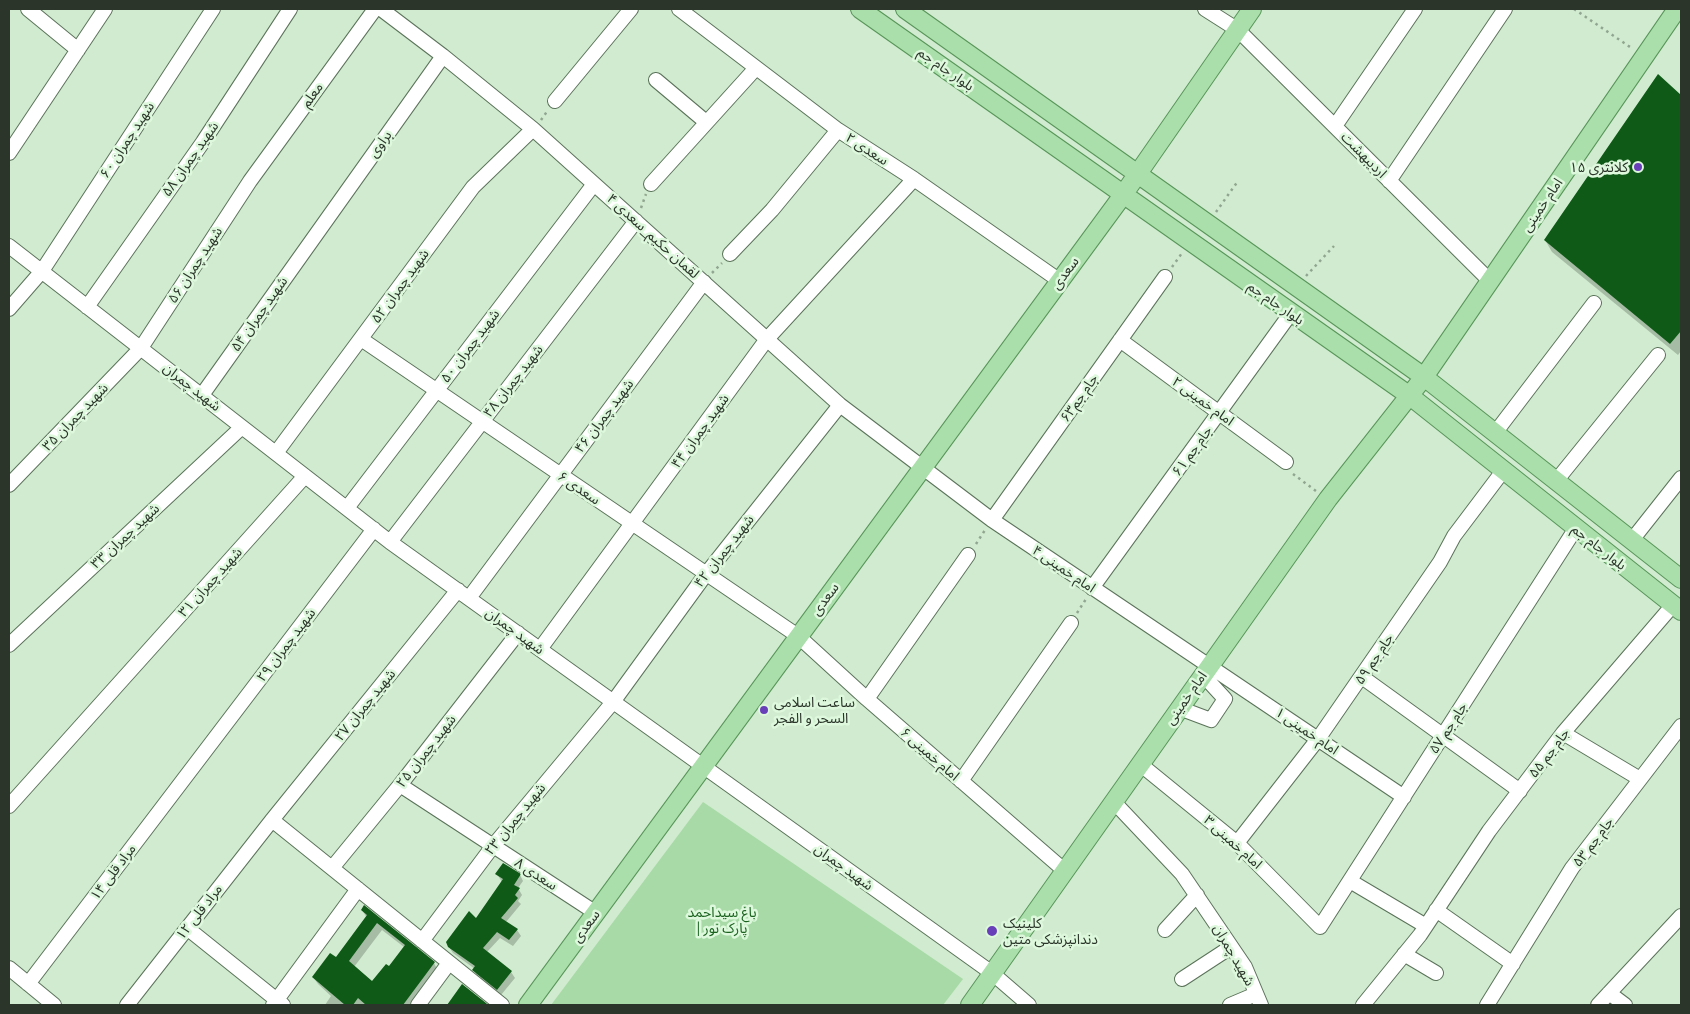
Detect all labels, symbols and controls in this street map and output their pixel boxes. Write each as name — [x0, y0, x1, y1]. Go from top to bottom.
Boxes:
street label: بلوار جام جم — [915, 44, 977, 94]
street label: معلم — [297, 79, 327, 111]
street label: شهید چمران ۶۰ — [96, 99, 158, 181]
street label: شهید چمران ۵۸ — [158, 118, 222, 200]
street label: براوی — [365, 127, 395, 161]
street label: سعدی ۲ — [842, 129, 892, 169]
street label: اردیبهشت — [1338, 129, 1390, 181]
place label: کلانتری ۱۵ — [1569, 159, 1628, 175]
marker: کلانتری ۱۵ — [1632, 161, 1644, 173]
street label: امام خمینی — [1518, 175, 1566, 235]
street label: لقمان حکیم_سعدی ۴ — [603, 190, 703, 282]
street label: شهید چمران ۵۶ — [164, 224, 226, 306]
street label: شهید چمران ۵۲ — [367, 246, 433, 326]
street label: سعدی — [1048, 253, 1082, 293]
street label: شهید چمران ۵۴ — [227, 273, 291, 355]
street label: بلوار جام جم — [1245, 278, 1307, 328]
street label: شهید چمران ۵۰ — [437, 306, 503, 386]
street label: شهید چمران ۴۸ — [479, 341, 547, 421]
street label: شهید چمران — [160, 359, 224, 415]
street label: جام جم۶۳ — [1057, 371, 1101, 425]
street label: امام خمینی ۲ — [1169, 373, 1237, 429]
street label: شهید چمران ۴۶ — [571, 376, 637, 456]
street label: شهید چمران ۳۵ — [39, 380, 111, 454]
street label: شهید چمران ۴۴ — [667, 391, 733, 471]
street label: جام جم ۶۱ — [1168, 423, 1216, 479]
street label: سعدی ۶ — [555, 468, 603, 508]
street label: شهید چمران ۳۳ — [87, 500, 163, 572]
street label: شهید چمران ۴۲ — [690, 511, 758, 591]
street label: بلوار جام جم — [1568, 520, 1630, 574]
street label: امام خمینی ۴ — [1029, 542, 1099, 596]
street label: شهید چمران ۳۱ — [174, 544, 246, 620]
street label: سعدی — [808, 579, 842, 619]
street label: شهید چمران — [482, 604, 548, 658]
street label: شهید چمران ۲۹ — [253, 605, 319, 685]
street label: جام جم ۵۹ — [1351, 630, 1397, 688]
street label: شهید چمران ۲۷ — [331, 666, 399, 744]
street label: امام خمینی — [1162, 668, 1210, 728]
place label: ساعت اسلامی السحر و الفجر — [774, 694, 855, 726]
street label: جام جم ۵۷ — [1425, 699, 1471, 757]
marker: ساعت اسلامی السحر و الفجر — [758, 704, 770, 716]
street label: امام خمینی ۱ — [1272, 704, 1342, 758]
street label: شهید چمران ۲۵ — [392, 711, 460, 791]
street label: امام خمینی ۶ — [897, 724, 963, 784]
street label: جام جم ۵۵ — [1525, 725, 1573, 781]
street label: شهید چمران ۲۳ — [481, 780, 549, 858]
street label: امام خمینی ۳ — [1200, 811, 1266, 873]
street label: جام جم ۵۳ — [1569, 814, 1617, 870]
street label: شهید چمران — [811, 840, 877, 894]
street label: مراد قلی ۱۴ — [87, 841, 139, 903]
street label: سعدی ۸ — [511, 854, 561, 894]
street label: مراد قلی ۱۲ — [172, 881, 226, 943]
park label: باغ سیداحمد | پارک نور — [688, 904, 756, 936]
street label: سعدی — [569, 906, 603, 946]
place label: کلینیک دندانپزشکی متین — [1003, 915, 1098, 948]
street label: شهید چمران — [1210, 921, 1258, 989]
marker: کلینیک دندانپزشکی متین — [985, 924, 999, 938]

